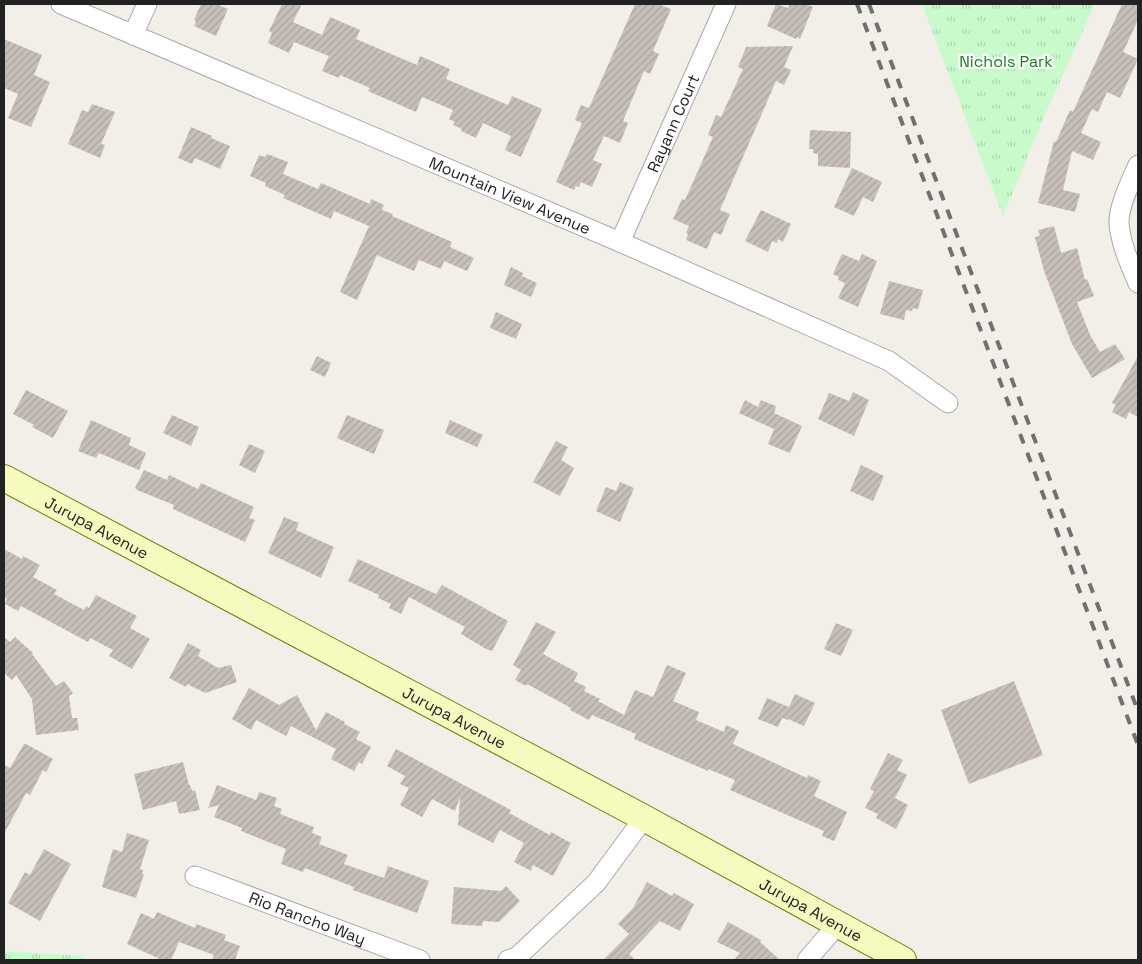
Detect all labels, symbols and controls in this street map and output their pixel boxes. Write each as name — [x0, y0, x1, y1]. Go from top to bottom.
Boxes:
park label: Nichols Park — [959, 51, 1053, 72]
street label: Rayann Court — [642, 71, 704, 176]
street label: Mountain View Avenue — [426, 151, 594, 239]
street label: Jurupa Avenue — [41, 491, 152, 563]
street label: Jurupa Avenue — [399, 681, 510, 753]
street label: Jurupa Avenue — [756, 873, 866, 946]
street label: Rio Rancho Way — [246, 887, 369, 949]

